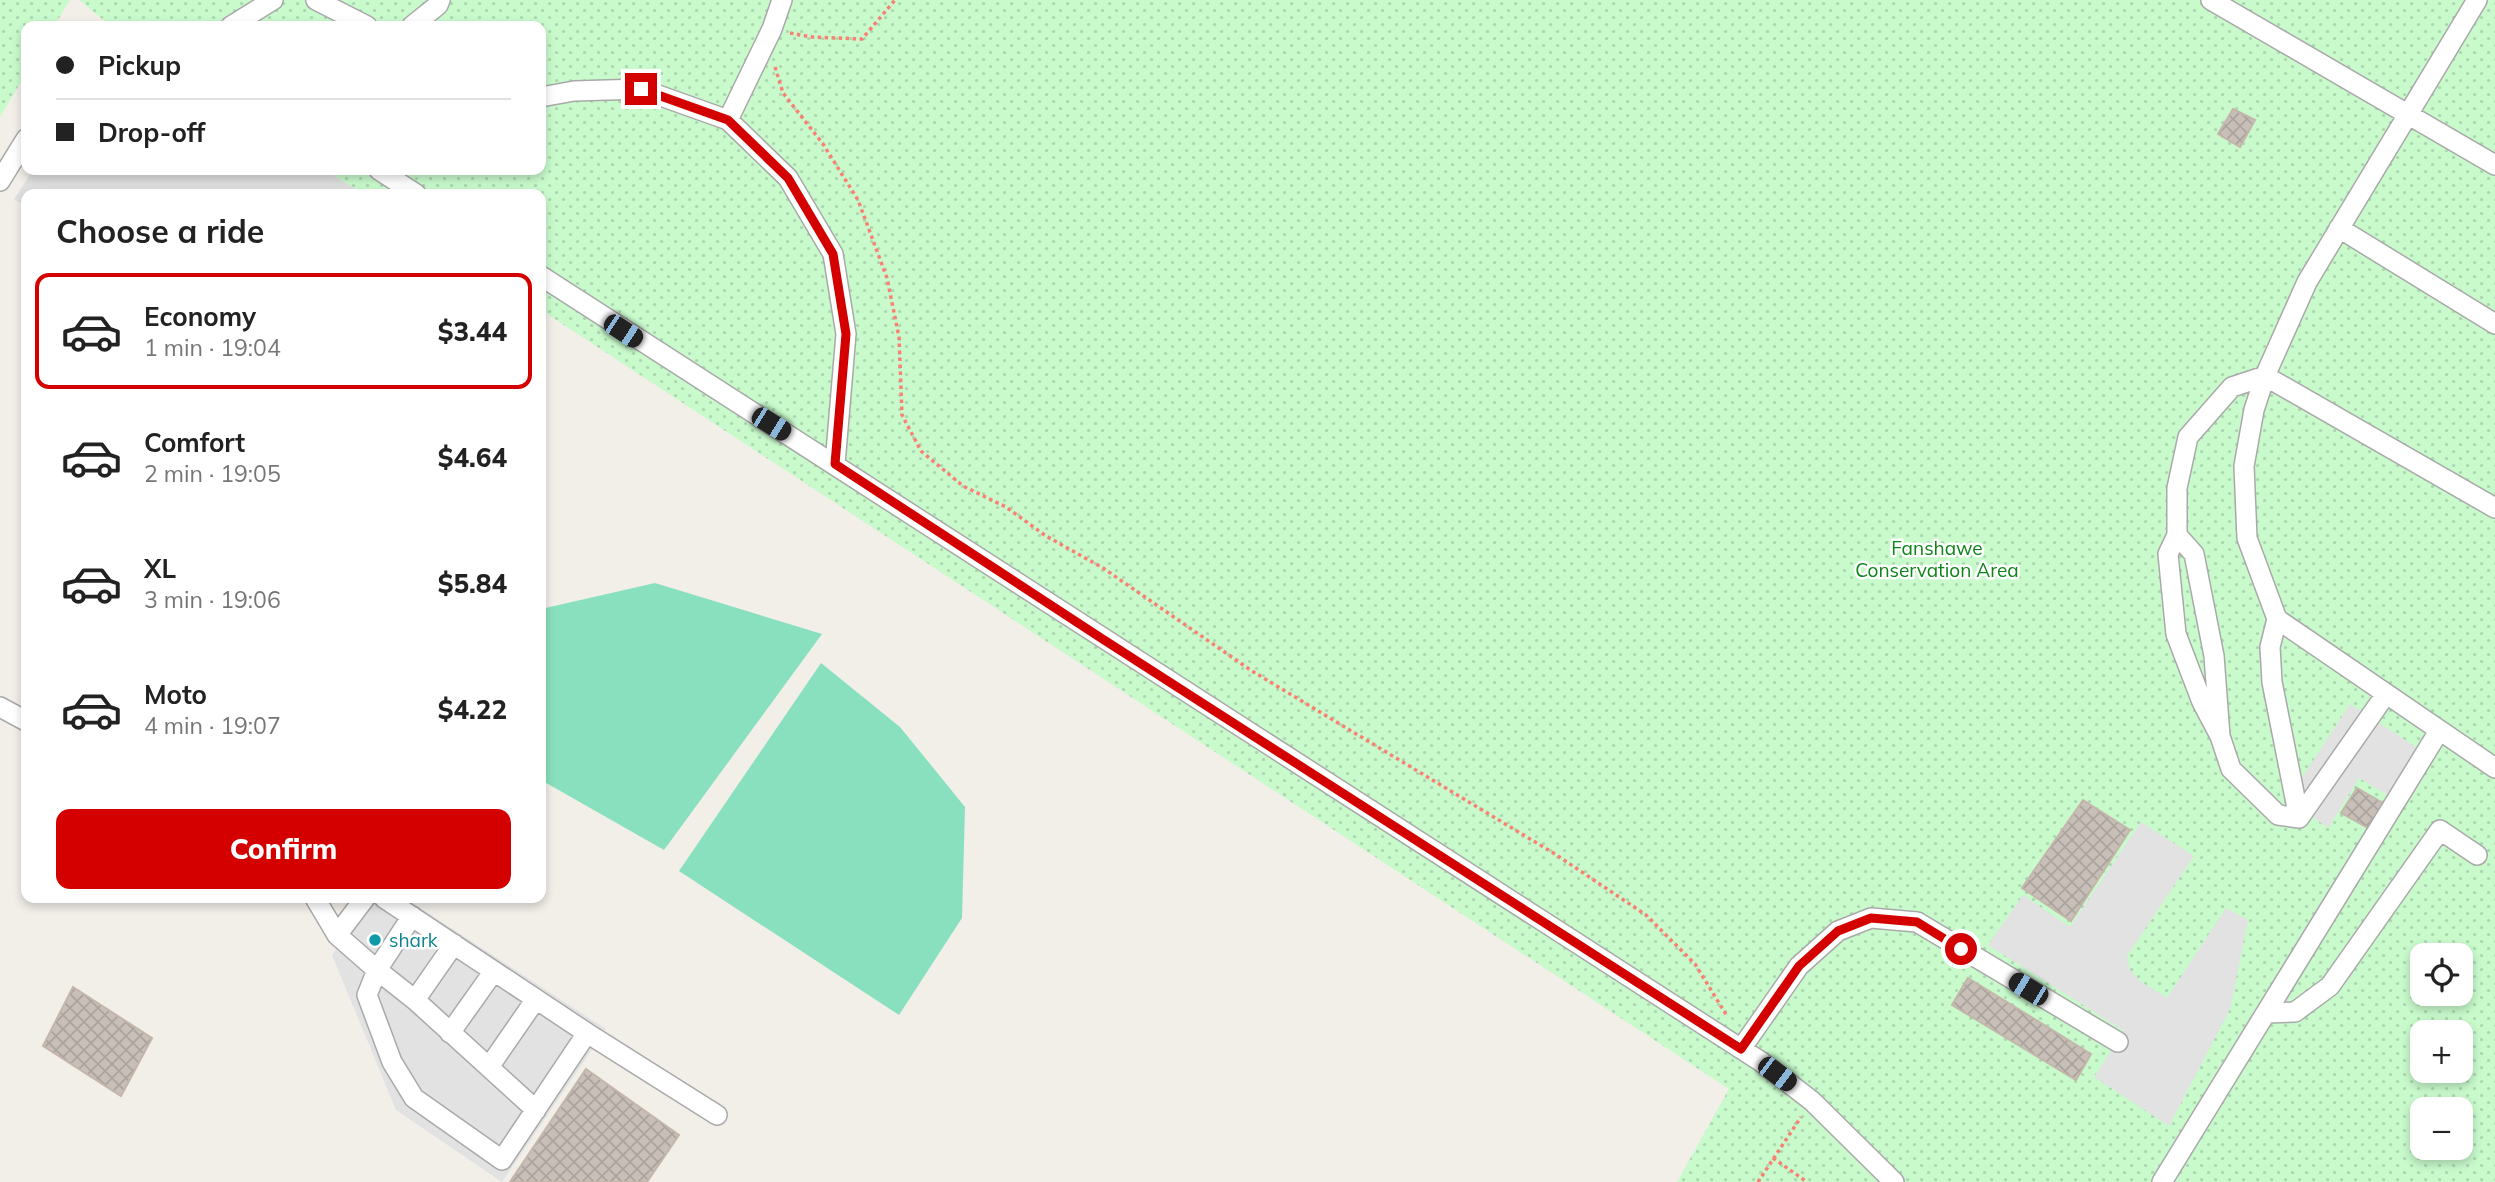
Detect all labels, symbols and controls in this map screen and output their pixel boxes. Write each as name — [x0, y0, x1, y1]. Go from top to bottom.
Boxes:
text: Pickup — [98, 49, 181, 82]
route end — [625, 73, 657, 105]
text: Drop-off — [98, 116, 205, 149]
text: Choose a ride — [56, 211, 264, 251]
icon: car — [60, 300, 123, 363]
text: Economy — [144, 300, 256, 333]
car — [600, 311, 647, 351]
text: $3.44 — [438, 315, 507, 348]
text: 1 min · 19:04 — [144, 333, 281, 362]
car — [748, 404, 795, 444]
icon: car — [60, 426, 123, 489]
text: Comfort — [144, 426, 245, 459]
text: $4.64 — [438, 441, 507, 474]
text: 2 min · 19:05 — [144, 459, 281, 488]
park label: Fanshawe Conservation Area — [1855, 536, 2019, 582]
icon: car — [60, 552, 123, 615]
text: XL — [144, 552, 176, 585]
text: $5.84 — [438, 567, 507, 600]
text: 3 min · 19:06 — [144, 585, 281, 614]
icon: car — [60, 678, 123, 741]
text: Moto — [144, 678, 207, 711]
text: $4.22 — [438, 693, 507, 726]
text: 4 min · 19:07 — [144, 711, 281, 740]
button: Confirm — [56, 809, 511, 889]
place label: shark — [389, 928, 438, 952]
marker: shark — [367, 932, 383, 948]
route start — [1945, 933, 1977, 965]
map controls — [2410, 943, 2473, 1160]
button: locate — [2410, 943, 2473, 1006]
car — [2005, 969, 2052, 1009]
button: + — [2410, 1020, 2473, 1083]
car — [1754, 1053, 1801, 1095]
button: − — [2410, 1097, 2473, 1160]

